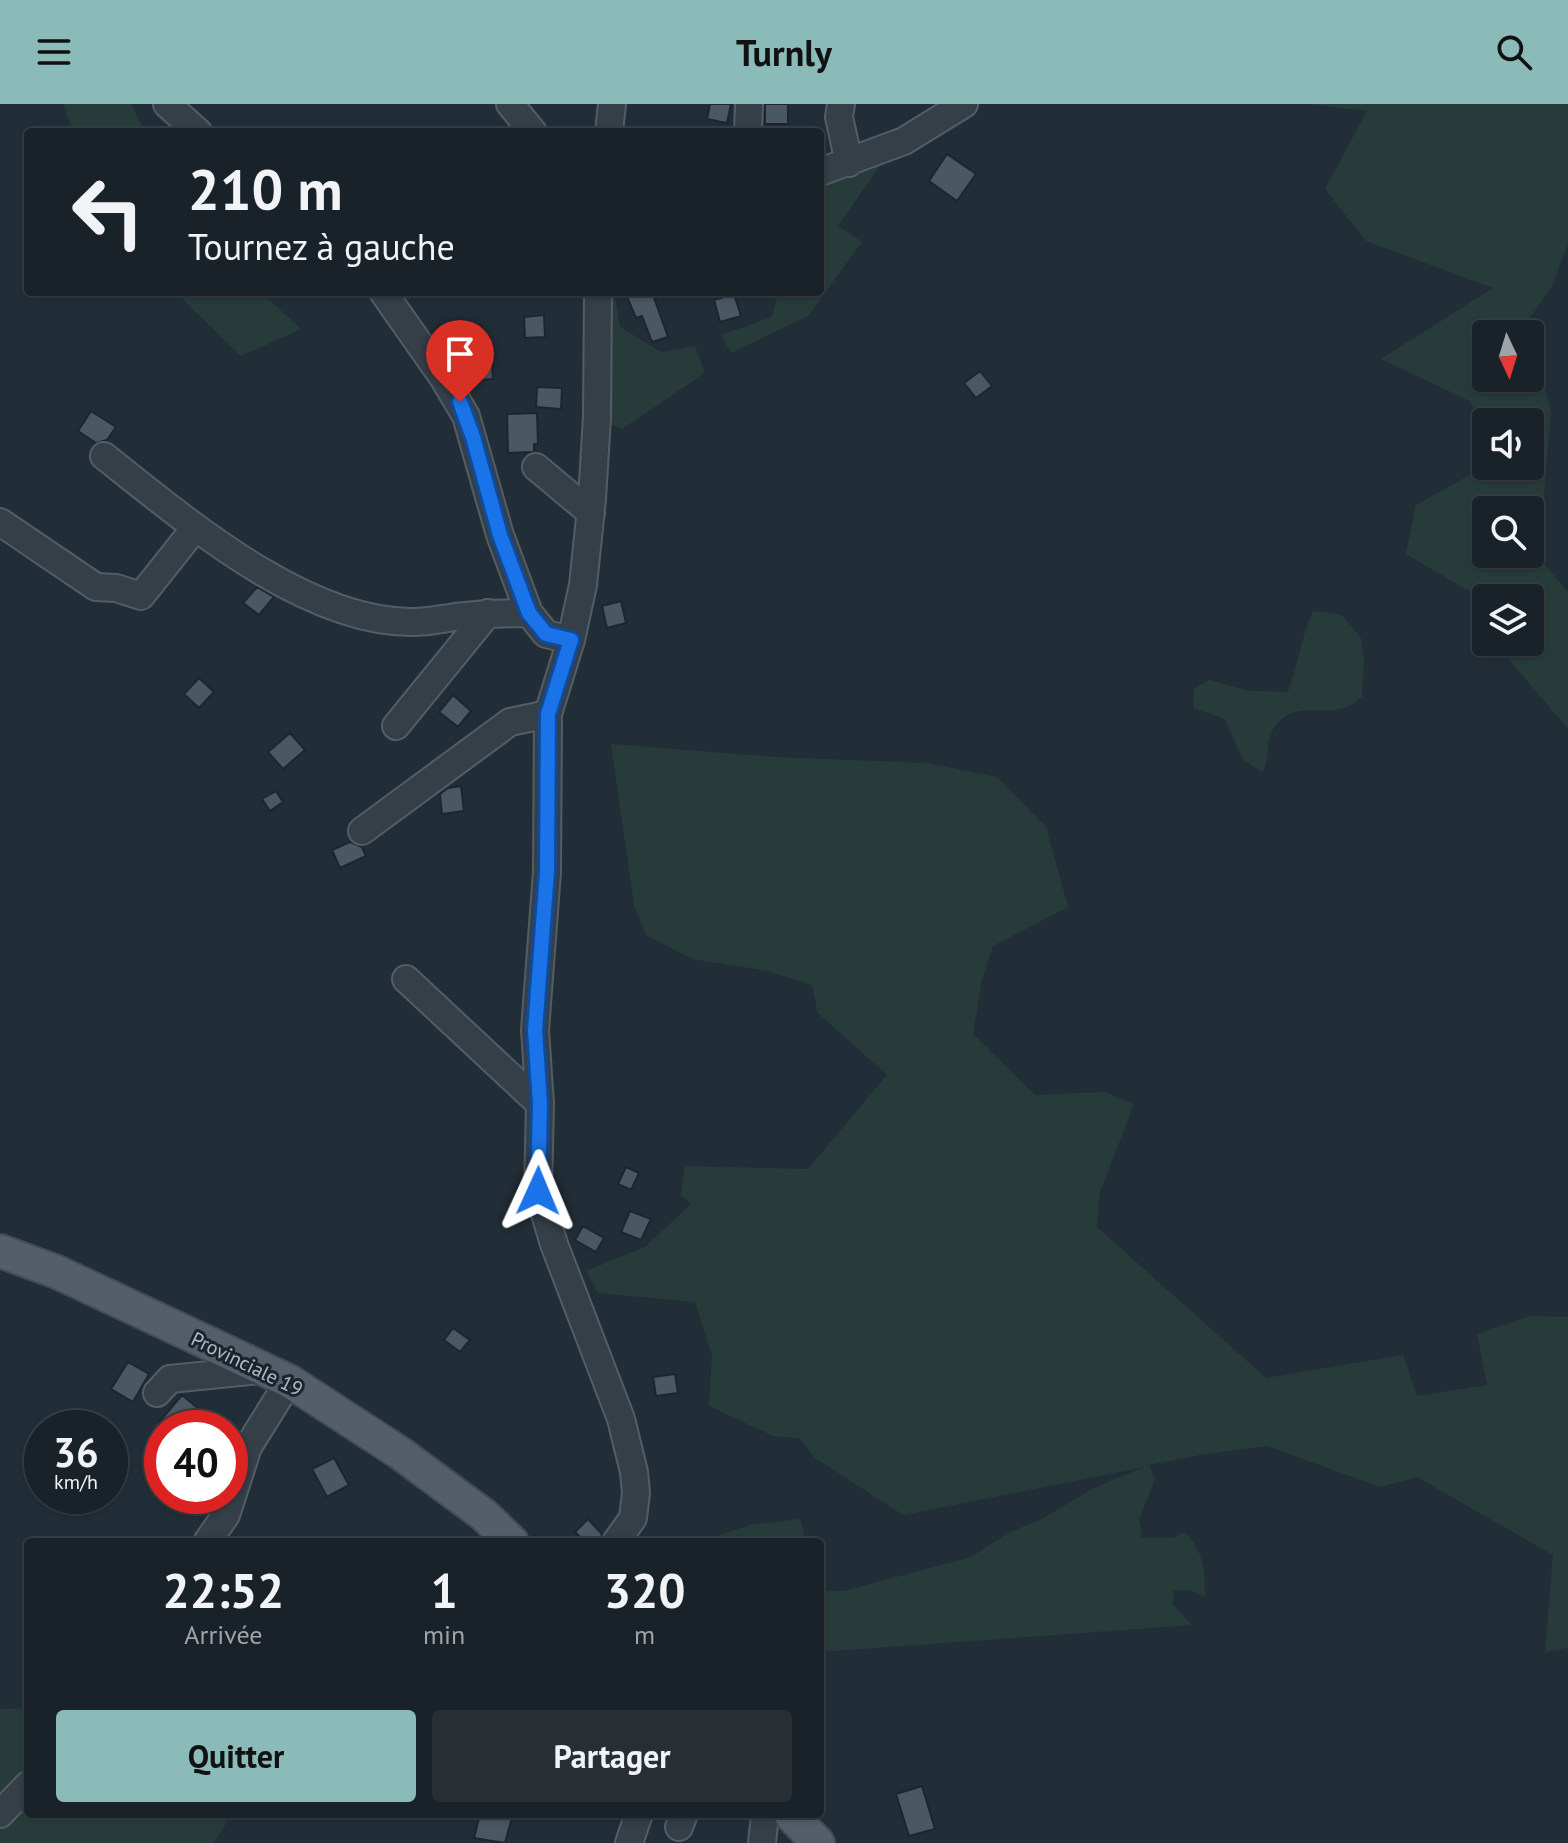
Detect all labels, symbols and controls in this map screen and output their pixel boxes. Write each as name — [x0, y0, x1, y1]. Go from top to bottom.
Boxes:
text: Turnly — [736, 29, 832, 76]
icon: menu — [32, 30, 76, 74]
icon: search — [1492, 30, 1536, 74]
text: 210 m — [188, 153, 343, 225]
icon: left — [56, 160, 160, 264]
text: Tournez à gauche — [188, 223, 455, 270]
pin — [426, 320, 494, 402]
north arrow — [1472, 320, 1544, 392]
map controls — [1472, 320, 1544, 656]
icon: arrive — [438, 332, 482, 376]
button: sound — [1472, 408, 1544, 480]
button: search — [1472, 496, 1544, 568]
button: layers — [1472, 584, 1544, 656]
position arrow — [496, 1149, 580, 1233]
street label: Provinciale 19 — [187, 1326, 307, 1402]
speed limit sign: 40 — [144, 1410, 248, 1514]
text: 36 — [53, 1426, 99, 1478]
text: km/h — [54, 1469, 98, 1495]
text: 22:52 — [163, 1559, 284, 1621]
text: 1 — [430, 1559, 458, 1621]
text: 320 — [604, 1559, 685, 1621]
text: Arrivée — [184, 1618, 263, 1651]
text: min — [423, 1618, 465, 1651]
text: m — [634, 1618, 655, 1651]
button: Quitter — [56, 1710, 416, 1802]
button: Partager — [432, 1710, 792, 1802]

